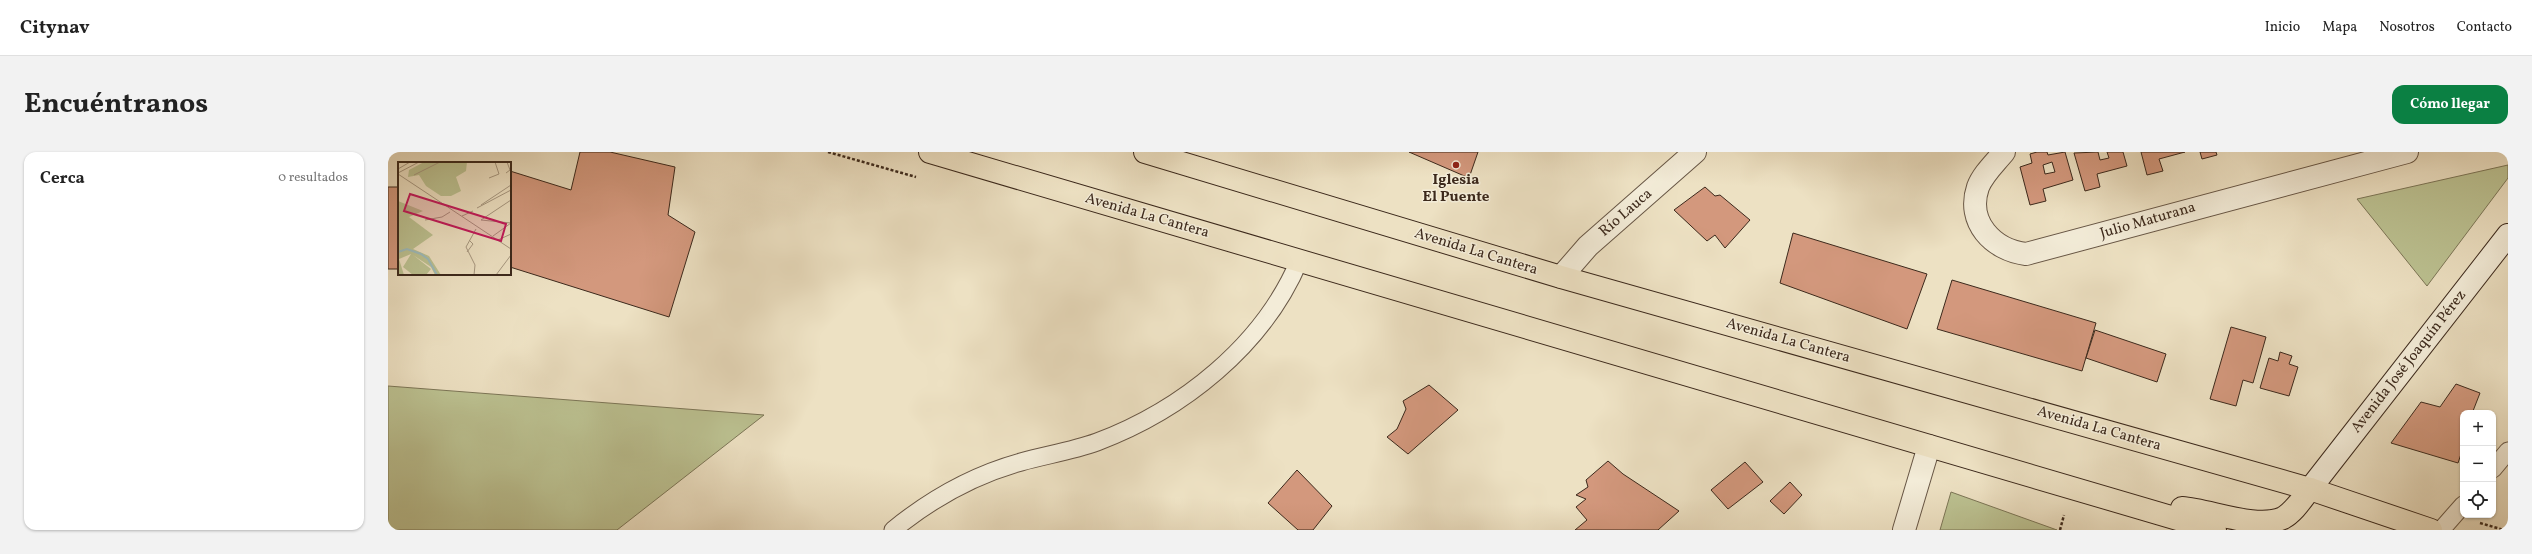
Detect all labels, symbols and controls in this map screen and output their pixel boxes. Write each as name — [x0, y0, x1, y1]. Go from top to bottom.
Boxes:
text: Citynav — [20, 15, 90, 41]
text: Inicio — [2265, 18, 2300, 37]
text: Mapa — [2322, 18, 2357, 37]
text: Nosotros — [2379, 18, 2435, 37]
text: Contacto — [2457, 18, 2512, 37]
text: Encuéntranos — [24, 85, 208, 124]
button: Cómo llegar — [2392, 85, 2508, 124]
marker: Iglesia El Puente — [1451, 160, 1461, 170]
inset map — [398, 162, 511, 275]
text: Cerca — [40, 167, 85, 190]
text: 0 resultados — [278, 169, 348, 187]
place label: Iglesia El Puente — [1423, 170, 1490, 208]
street label: Río Lauca — [1595, 184, 1657, 242]
street label: Avenida La Cantera — [1083, 188, 1211, 244]
street label: Julio Maturana — [2098, 197, 2198, 245]
street label: Avenida La Cantera — [1412, 223, 1540, 281]
street label: Avenida José Joaquín Pérez — [2346, 286, 2472, 438]
street label: Avenida La Cantera — [1724, 313, 1852, 369]
street label: Avenida La Cantera — [2035, 401, 2163, 457]
map controls — [2460, 410, 2496, 518]
button: + — [2460, 410, 2496, 446]
button: − — [2460, 446, 2496, 482]
button: locate — [2460, 482, 2496, 518]

